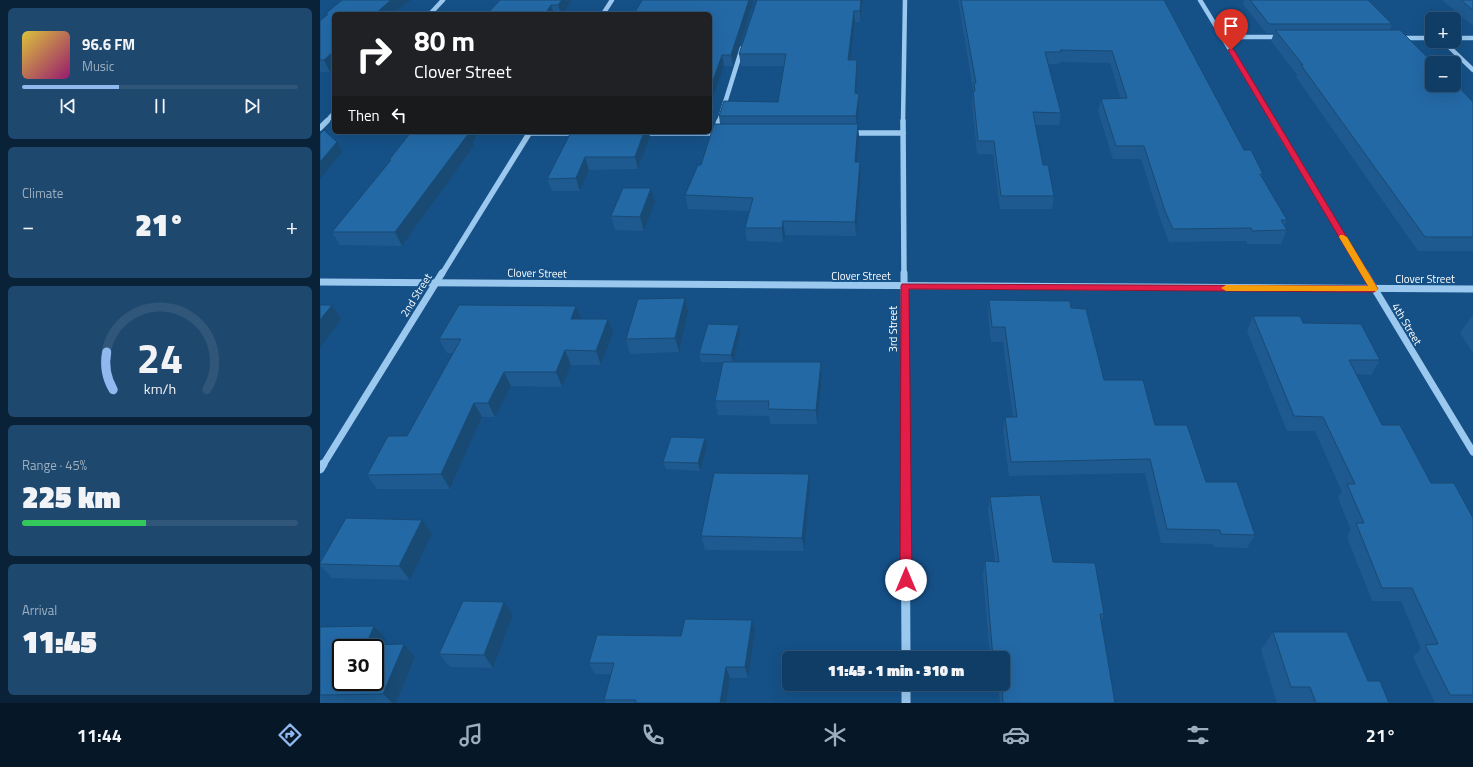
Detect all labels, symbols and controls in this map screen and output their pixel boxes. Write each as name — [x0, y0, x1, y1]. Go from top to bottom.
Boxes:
pin — [1214, 9, 1248, 50]
map controls — [1425, 12, 1461, 92]
button: + — [1425, 12, 1461, 48]
icon: arrive — [1220, 15, 1242, 37]
text: 80 m — [414, 19, 475, 62]
icon: right — [348, 28, 400, 80]
text: 96.6 FM — [82, 33, 135, 56]
text: Music — [82, 56, 114, 76]
button: − — [1425, 56, 1461, 92]
text: Clover Street — [414, 58, 511, 85]
icon: previous — [57, 95, 79, 117]
icon: pause — [149, 95, 171, 117]
icon: next — [241, 95, 263, 117]
text: Then — [348, 104, 380, 127]
icon: left — [388, 104, 410, 126]
text: Climate — [22, 183, 63, 203]
text: 21° — [135, 202, 185, 248]
text: − — [22, 209, 34, 243]
text: + — [286, 209, 298, 243]
street label: Clover Street — [507, 264, 567, 282]
street label: Clover Street — [831, 268, 891, 284]
street label: 2nd Street — [396, 270, 436, 320]
street label: Clover Street — [1395, 271, 1455, 287]
street label: 4th Street — [1388, 300, 1426, 348]
street label: 3rd Street — [885, 306, 901, 352]
text: 24 — [137, 325, 183, 388]
text: km/h — [144, 377, 176, 399]
text: Range · 45% — [22, 455, 87, 475]
text: 225 km — [22, 474, 120, 520]
position arrow — [885, 559, 927, 601]
text: Arrival — [22, 600, 57, 620]
text: 11:45 — [22, 619, 97, 665]
speed limit sign: 30 — [332, 639, 384, 691]
text: 11:45 · 1 min · 310 m — [828, 659, 964, 682]
icon: directions — [276, 721, 304, 749]
icon: music — [457, 721, 485, 749]
icon: phone — [639, 721, 667, 749]
icon: climate — [821, 721, 849, 749]
icon: car — [1002, 721, 1030, 749]
icon: filters — [1184, 721, 1212, 749]
text: 11:44 — [77, 722, 122, 749]
text: 21° — [1366, 722, 1396, 749]

